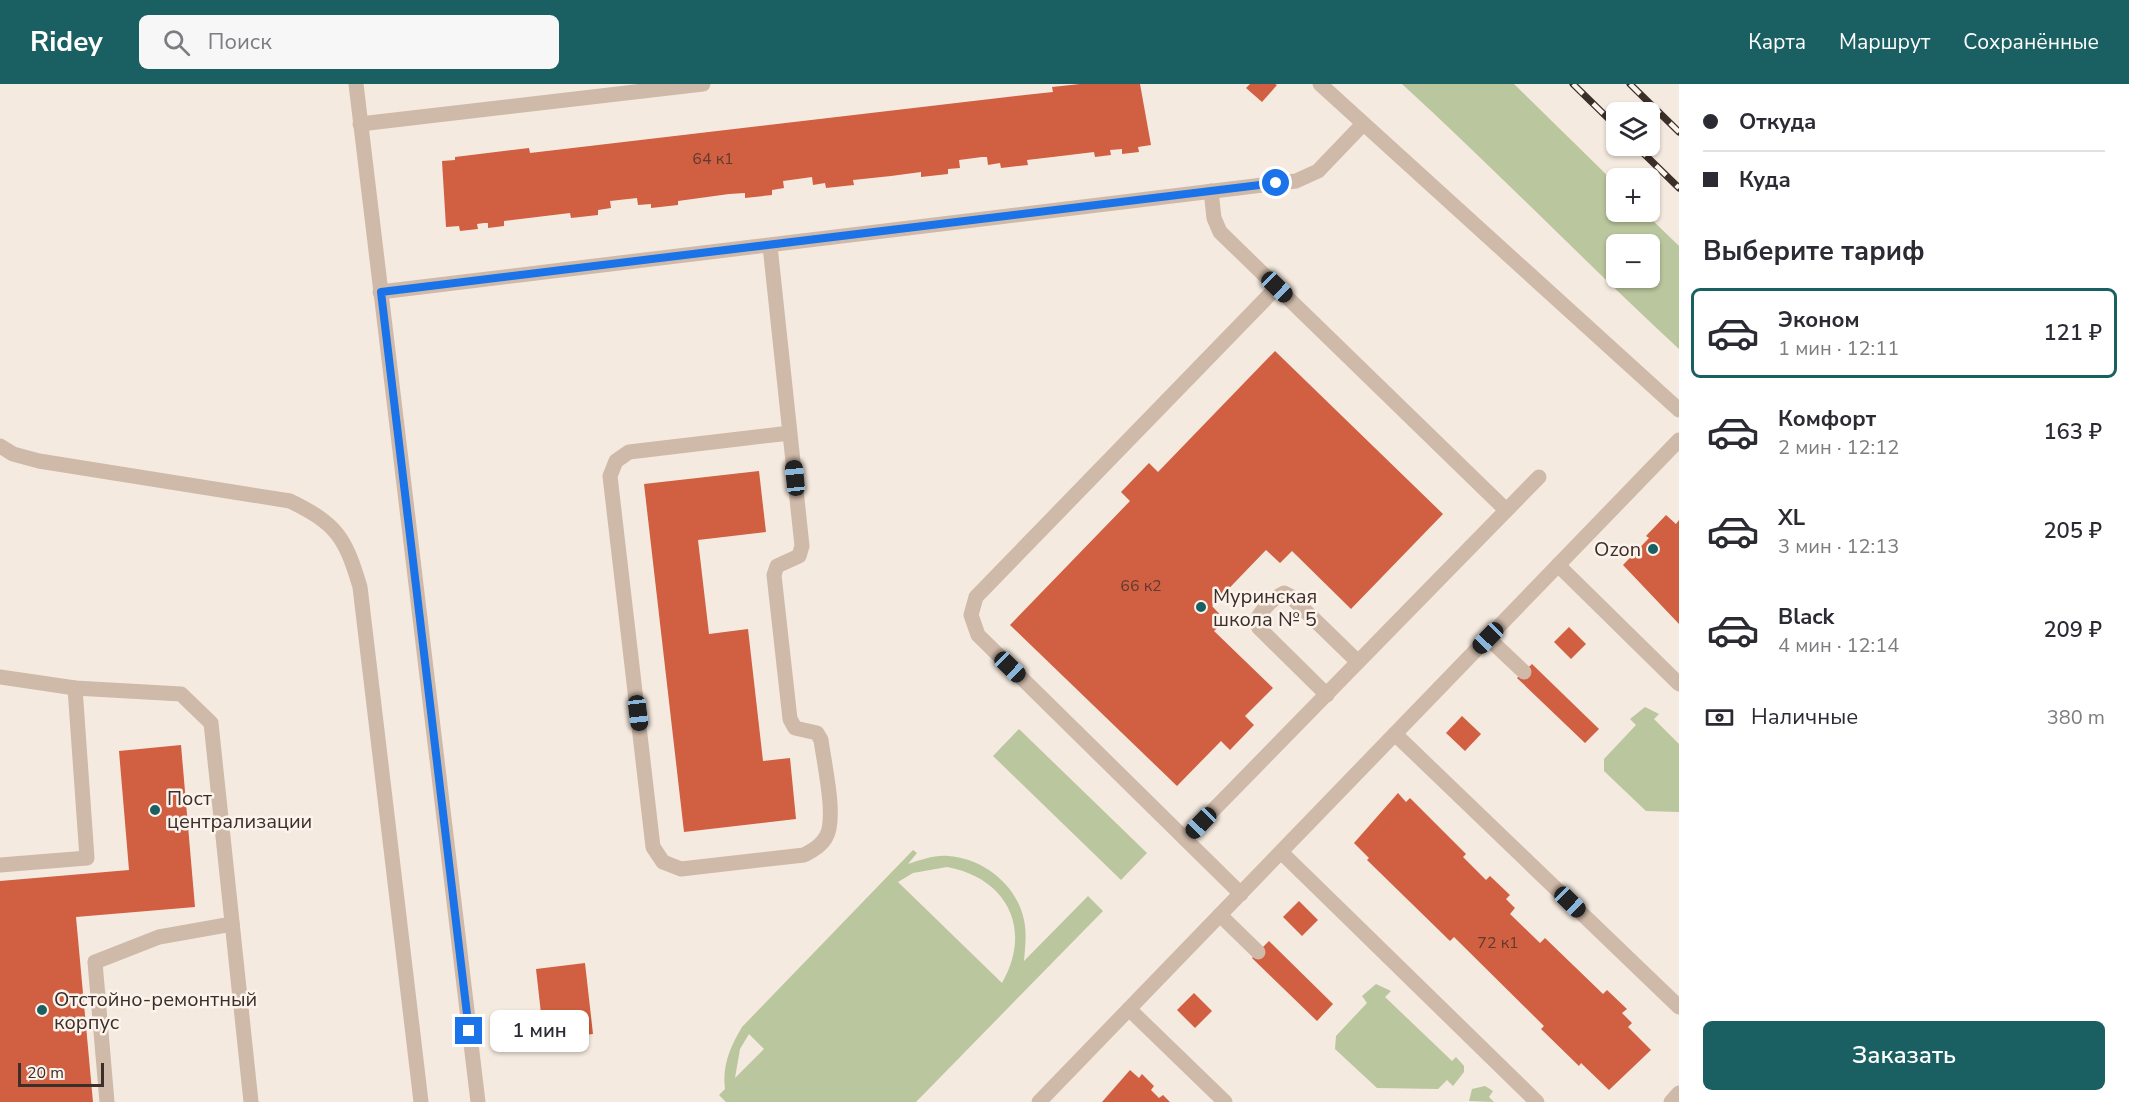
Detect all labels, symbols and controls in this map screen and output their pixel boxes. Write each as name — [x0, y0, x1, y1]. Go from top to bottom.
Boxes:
search box — [139, 15, 559, 69]
text: Ridey — [30, 23, 103, 61]
icon: search — [160, 26, 193, 59]
text: Поиск — [208, 27, 272, 57]
text: Карта — [1748, 28, 1806, 56]
text: Маршрут — [1839, 28, 1930, 56]
text: Сохранённые — [1963, 28, 2099, 56]
map controls — [1606, 102, 1660, 288]
button: layers — [1606, 102, 1660, 156]
text: Откуда — [1739, 107, 1816, 137]
house number: 64 к1 — [692, 148, 734, 170]
text: Куда — [1739, 165, 1791, 195]
button: + — [1606, 168, 1660, 222]
route start — [1262, 169, 1289, 196]
text: Выберите тариф — [1703, 233, 1925, 270]
button: − — [1606, 234, 1660, 288]
car — [1258, 268, 1296, 306]
text: Эконом — [1778, 305, 1860, 335]
icon: car — [1706, 306, 1760, 360]
text: 121 ₽ — [2043, 318, 2102, 348]
text: 1 мин · 12:11 — [1778, 335, 1899, 362]
text: Комфорт — [1778, 404, 1876, 434]
icon: car — [1706, 405, 1760, 459]
text: 163 ₽ — [2043, 417, 2102, 447]
text: 2 мин · 12:12 — [1778, 434, 1899, 461]
car — [784, 459, 806, 497]
text: XL — [1778, 503, 1805, 533]
icon: car — [1706, 504, 1760, 558]
text: 205 ₽ — [2043, 516, 2102, 546]
text: 3 мин · 12:13 — [1778, 533, 1899, 560]
place label: Ozon — [1594, 536, 1641, 563]
marker: Ozon — [1646, 542, 1660, 556]
house number: 66 к2 — [1120, 575, 1162, 597]
place label: Муринская школа № 5 — [1213, 583, 1317, 633]
marker: Муринская школа № 5 — [1194, 600, 1208, 614]
text: Black — [1778, 602, 1834, 632]
icon: car — [1706, 603, 1760, 657]
text: 209 ₽ — [2043, 615, 2102, 645]
car — [1469, 619, 1507, 657]
text: 4 мин · 12:14 — [1778, 632, 1899, 659]
car — [991, 648, 1029, 686]
car — [627, 694, 649, 732]
icon: cash — [1703, 701, 1736, 734]
text: Наличные — [1751, 702, 1858, 732]
text: 380 m — [2047, 704, 2105, 731]
place label: Пост централизации — [167, 785, 312, 835]
marker: Пост централизации — [148, 803, 162, 817]
car — [1182, 804, 1220, 842]
car — [1551, 883, 1589, 921]
house number: 72 к1 — [1477, 932, 1519, 954]
place label: Отстойно-ремонтный корпус — [54, 986, 257, 1036]
marker: Отстойно-ремонтный корпус — [35, 1003, 49, 1017]
callout: 1 мин — [490, 1010, 589, 1052]
route end — [455, 1017, 482, 1044]
text: 1 мин — [512, 1017, 567, 1044]
button: Заказать — [1703, 1021, 2105, 1090]
scale bar — [18, 1060, 104, 1088]
text: 20 m — [27, 1062, 64, 1084]

